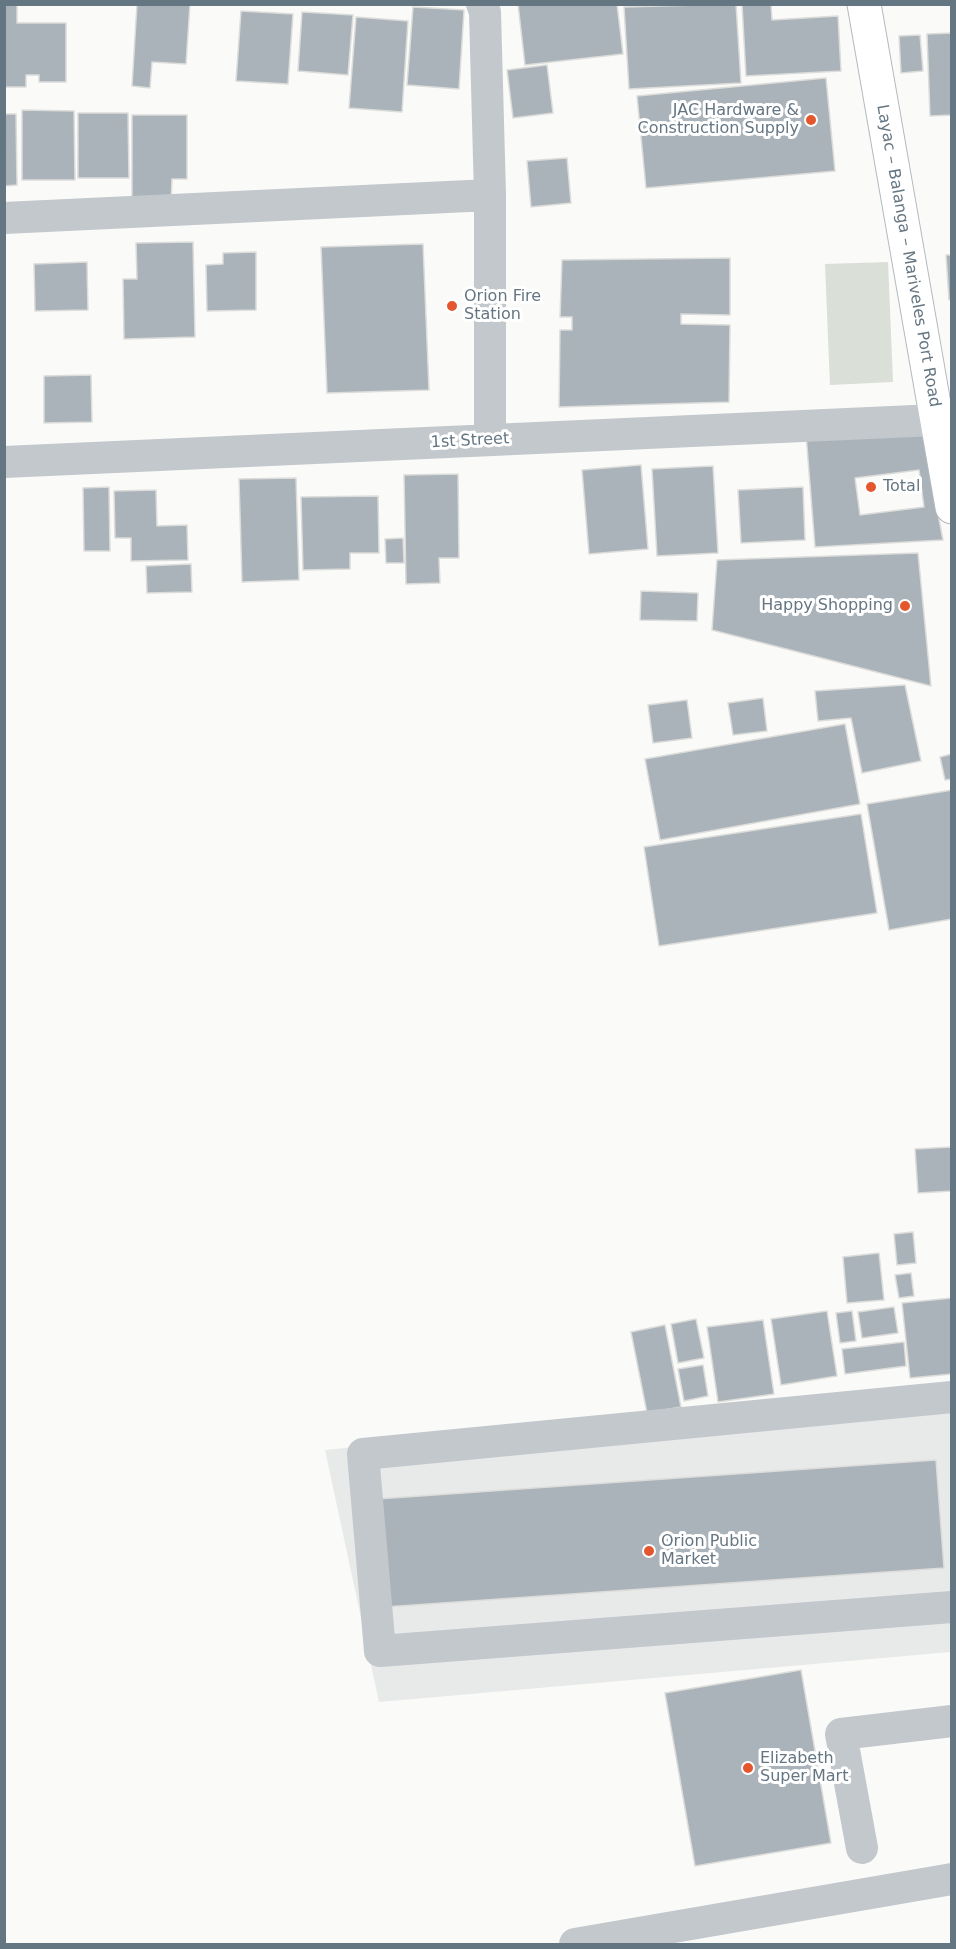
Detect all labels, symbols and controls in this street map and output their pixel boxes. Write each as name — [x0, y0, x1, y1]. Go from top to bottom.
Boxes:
place label: JAC Hardware & Construction Supply — [638, 101, 799, 139]
street label: Layac – Balanga – Mariveles Port Road — [872, 103, 944, 409]
marker: JAC Hardware & Construction Supply — [804, 113, 818, 127]
place label: Orion Fire Station — [464, 287, 541, 325]
marker: Orion Fire Station — [445, 299, 459, 313]
street label: 1st Street — [430, 429, 510, 453]
place label: Total — [883, 477, 920, 497]
marker: Total — [864, 480, 878, 494]
place label: Happy Shopping — [761, 596, 893, 616]
marker: Happy Shopping — [898, 599, 912, 613]
place label: Orion Public Market — [661, 1532, 757, 1570]
marker: Orion Public Market — [642, 1544, 656, 1558]
place label: Elizabeth Super Mart — [760, 1749, 848, 1787]
marker: Elizabeth Super Mart — [741, 1761, 755, 1775]

